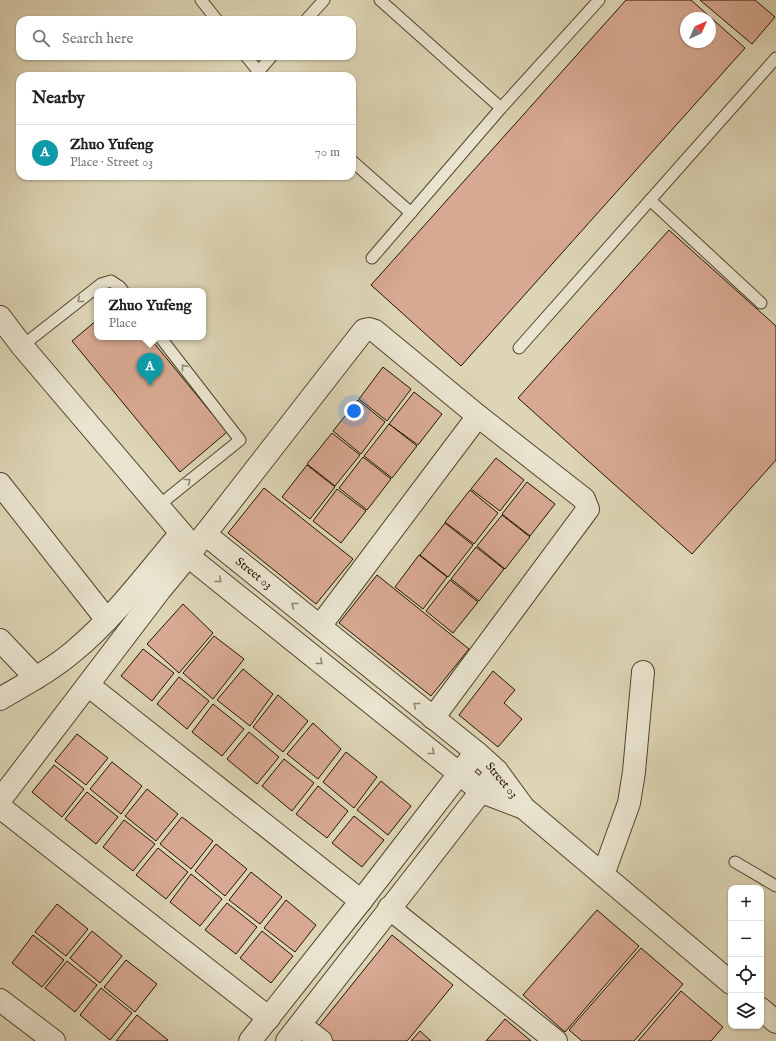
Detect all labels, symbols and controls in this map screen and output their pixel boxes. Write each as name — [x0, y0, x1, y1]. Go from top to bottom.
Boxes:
north arrow — [680, 12, 716, 48]
search box — [16, 16, 356, 60]
icon: search — [30, 27, 52, 49]
text: Search here — [62, 29, 133, 48]
text: Nearby — [32, 88, 85, 109]
text: Zhuo Yufeng — [70, 135, 153, 154]
text: A — [41, 144, 49, 161]
text: 70 m — [315, 144, 340, 161]
text: Place · Street 03 — [70, 154, 153, 171]
popup — [94, 288, 206, 340]
one-way arrow — [77, 296, 84, 303]
text: Zhuo Yufeng — [108, 296, 192, 315]
text: Place — [108, 315, 137, 332]
pin: A — [137, 353, 163, 386]
one-way arrow — [182, 365, 189, 372]
your location — [344, 401, 364, 421]
one-way arrow — [184, 479, 191, 486]
street label: Street 03 — [232, 554, 275, 593]
one-way arrow — [214, 576, 221, 583]
one-way arrow — [291, 602, 298, 609]
one-way arrow — [315, 657, 323, 664]
one-way arrow — [413, 702, 421, 709]
one-way arrow — [428, 747, 435, 754]
street label: Street 03 — [482, 759, 521, 802]
map controls — [728, 885, 764, 1029]
button: + — [728, 885, 764, 921]
button: − — [728, 921, 764, 957]
button: locate — [728, 957, 764, 993]
button: layers — [728, 993, 764, 1029]

